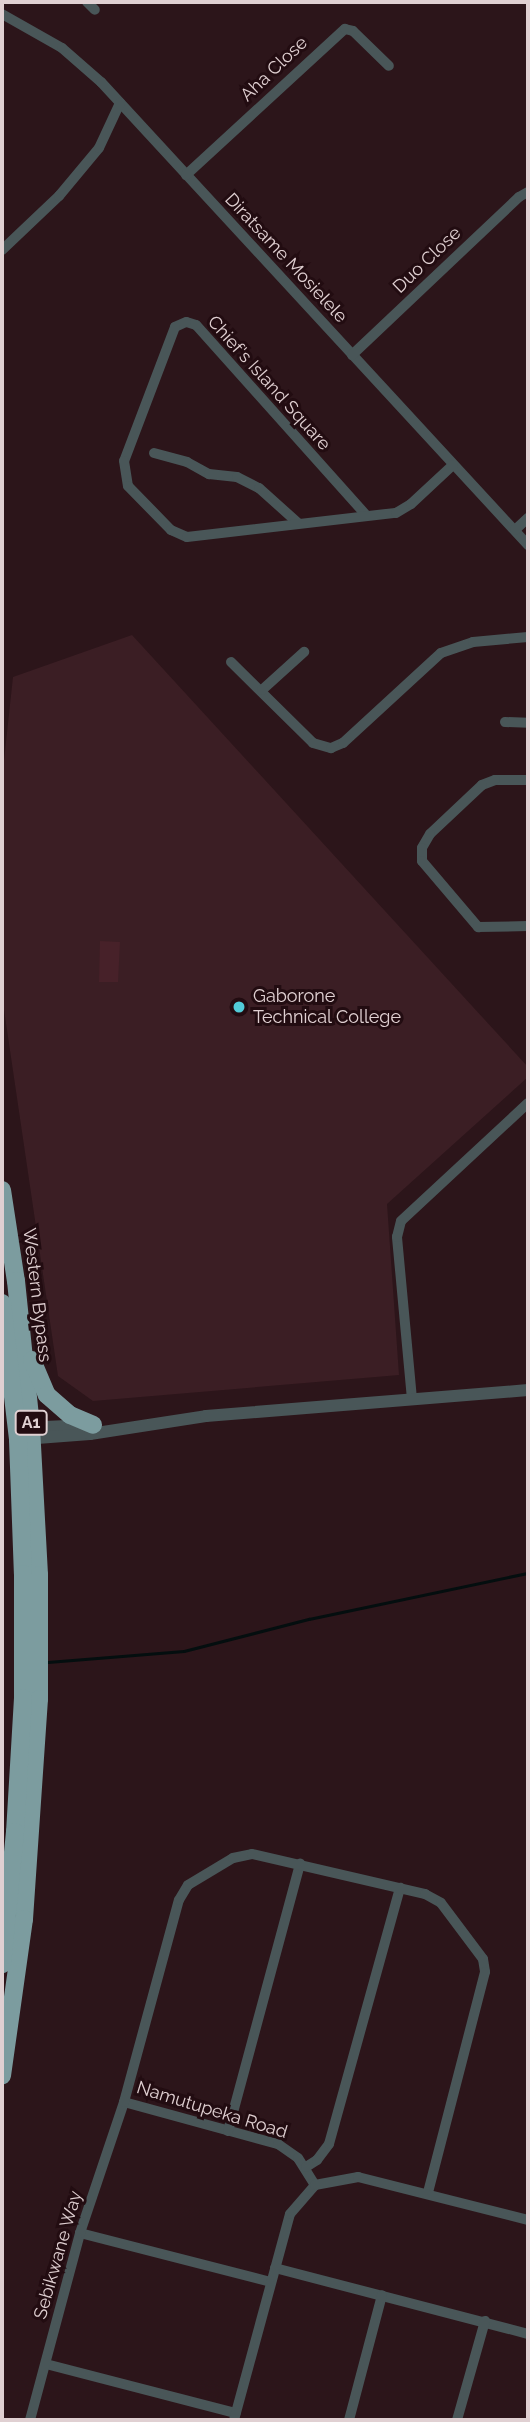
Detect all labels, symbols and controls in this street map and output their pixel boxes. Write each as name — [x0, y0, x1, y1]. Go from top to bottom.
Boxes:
street label: Aha Close — [236, 32, 312, 106]
street label: Diratsame Mosielele — [220, 189, 352, 327]
street label: Duo Close — [389, 222, 465, 298]
street label: Chief's Island Square — [203, 311, 335, 455]
place label: Gaborone Technical College — [253, 986, 402, 1028]
marker: Gaborone Technical College — [231, 999, 247, 1015]
street label: Western Bypass — [18, 1227, 56, 1363]
road number: A1 — [14, 1410, 48, 1436]
street label: Namutupeka Road — [134, 2077, 290, 2143]
street label: Sebikwane Way — [29, 2188, 87, 2322]

